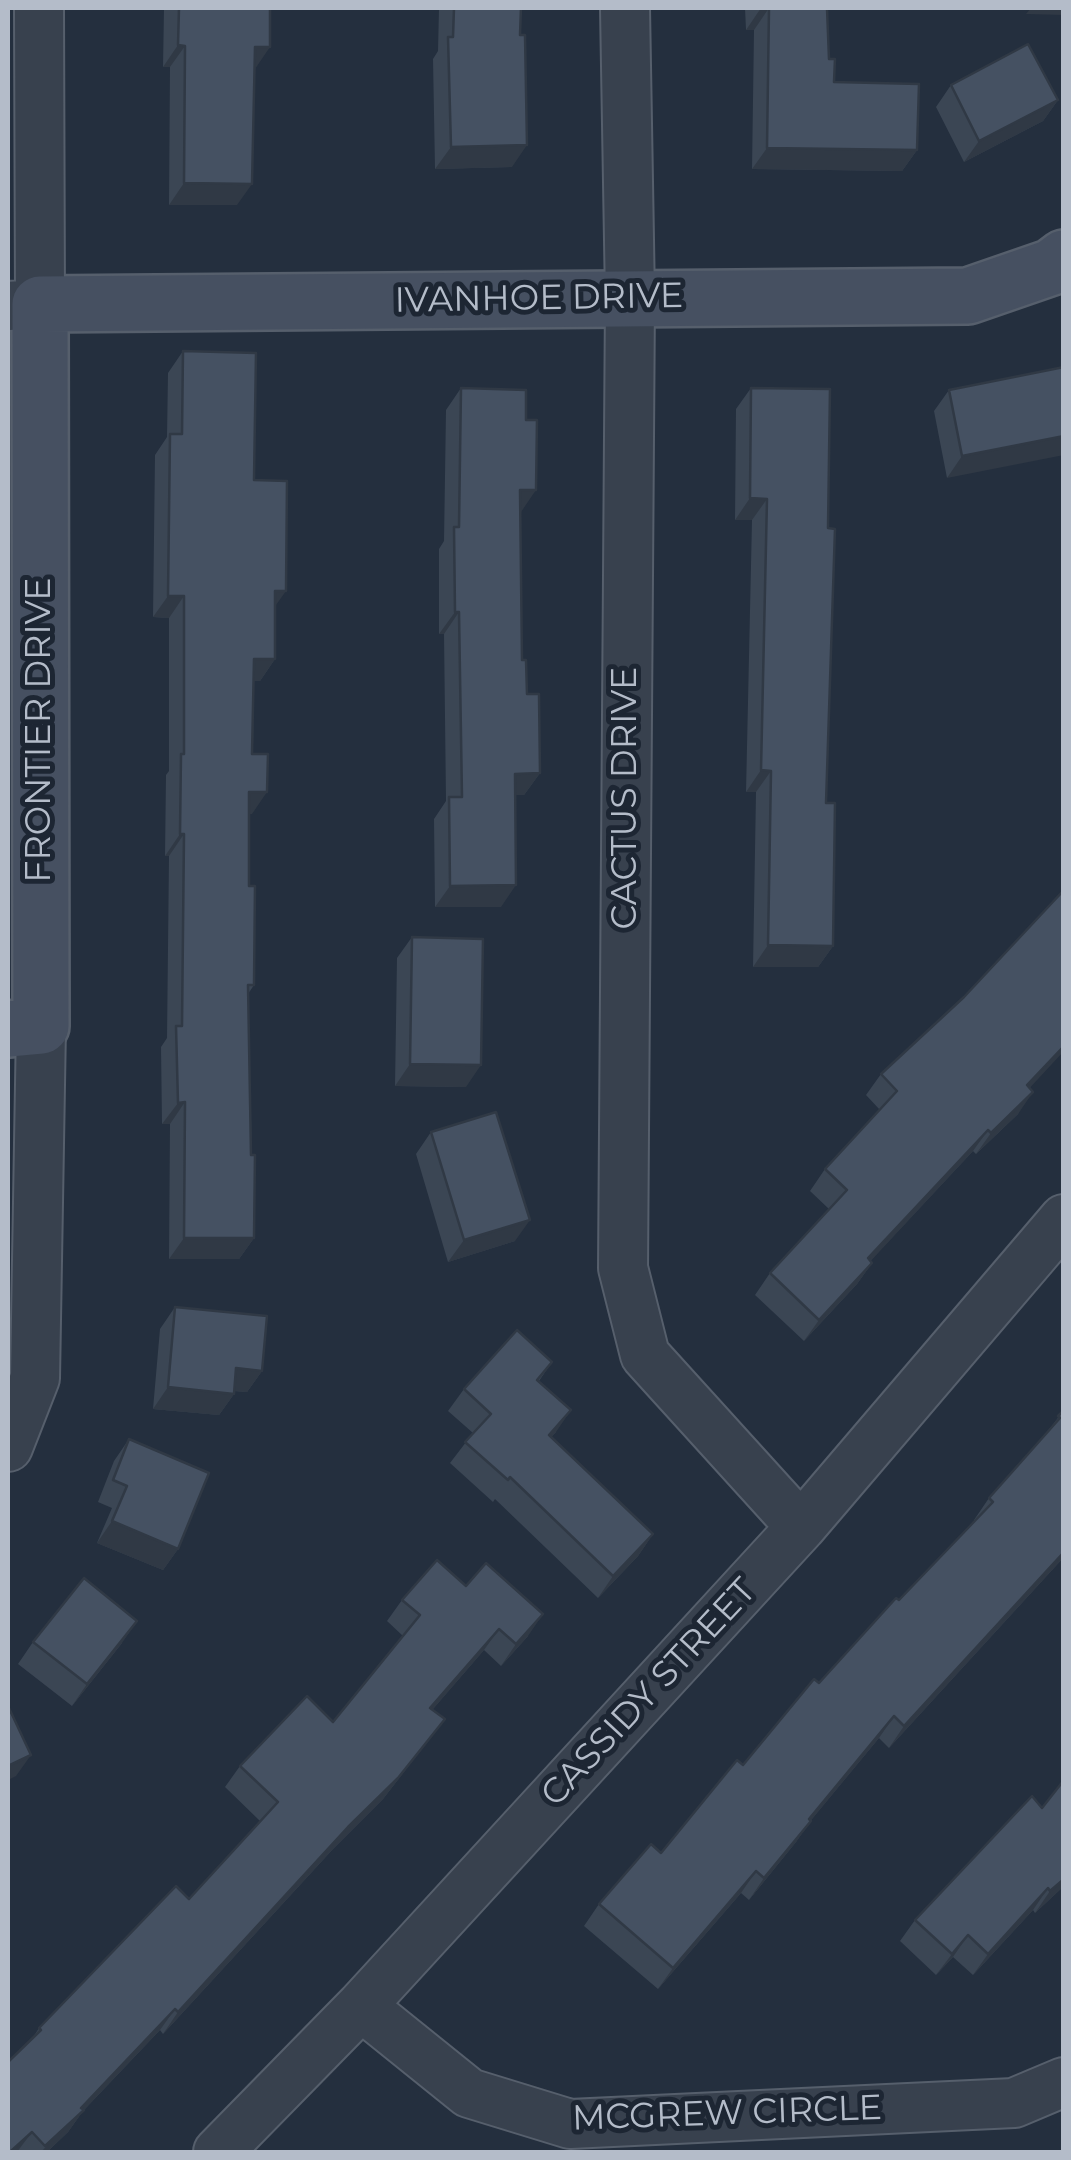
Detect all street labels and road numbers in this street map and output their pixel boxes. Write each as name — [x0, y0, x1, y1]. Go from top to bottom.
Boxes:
street label: IVANHOE DRIVE — [394, 275, 684, 323]
street label: FRONTIER DRIVE — [19, 577, 61, 883]
street label: CACTUS DRIVE — [605, 667, 647, 929]
street label: CASSIDY STREET — [533, 1571, 765, 1815]
street label: MCGREW CIRCLE — [571, 2088, 883, 2140]

